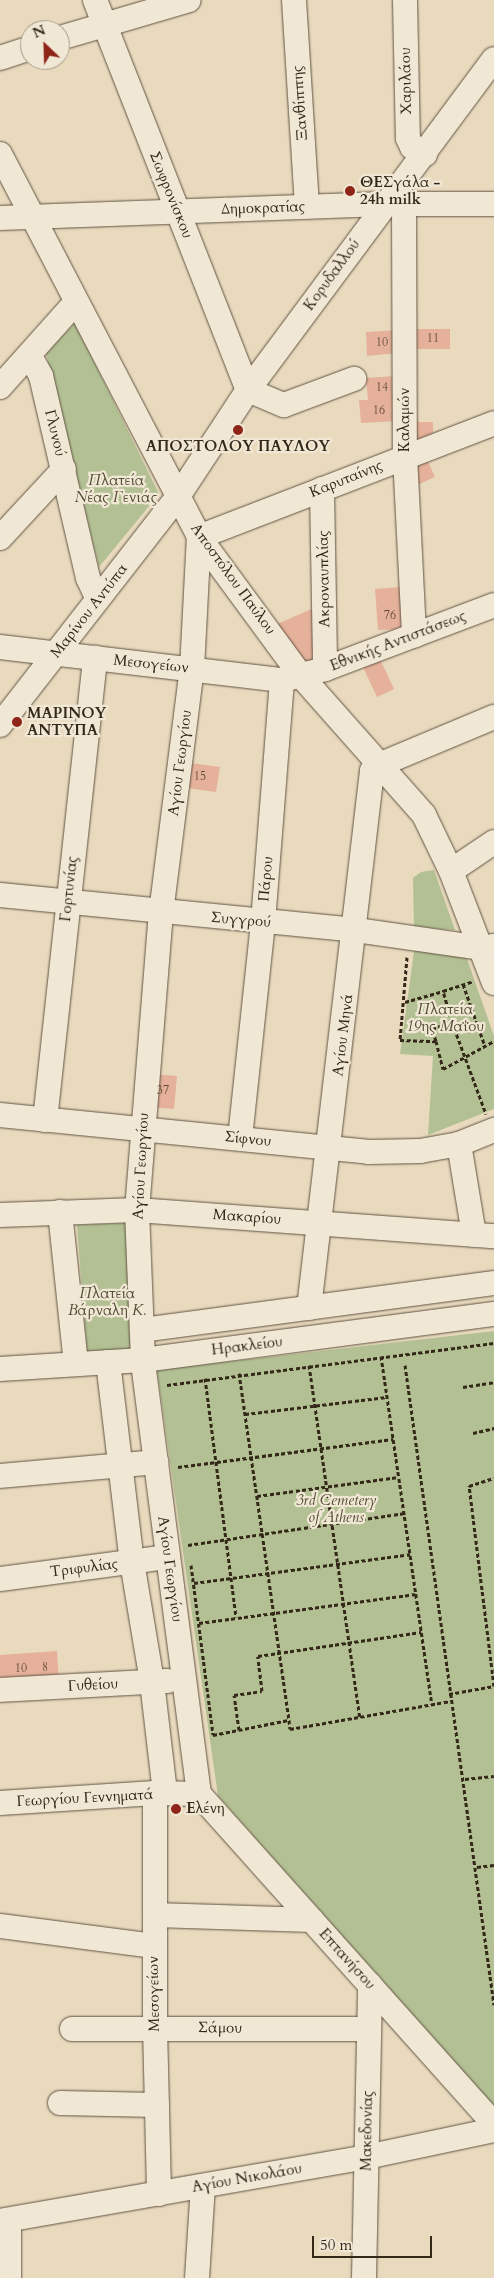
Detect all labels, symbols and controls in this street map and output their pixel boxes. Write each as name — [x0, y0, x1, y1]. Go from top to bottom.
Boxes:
north arrow — [20, 20, 70, 70]
text: N — [30, 21, 49, 43]
street label: Χαριλάου — [396, 47, 416, 115]
street label: Ξανθίππης — [288, 65, 312, 141]
street label: Σωφρονίσκου — [145, 149, 197, 241]
place label: ΘΕΣγάλα - 24h milk — [360, 173, 440, 208]
marker: ΘΕΣγάλα - 24h milk — [344, 185, 356, 197]
street label: Δημοκρατίας — [221, 198, 305, 218]
street label: Κορυδαλλού — [300, 236, 364, 314]
house number: 11 — [427, 332, 439, 346]
house number: 10 — [376, 336, 388, 350]
house number: 14 — [376, 381, 388, 395]
street label: Καλαμών — [396, 388, 414, 452]
house number: 16 — [373, 404, 385, 418]
street label: Γλυνού — [41, 408, 69, 458]
marker: ΑΠΟΣΤΟΛΟΥ ΠΑΥΛΟΥ — [232, 424, 244, 436]
place label: ΑΠΟΣΤΟΛΟΥ ΠΑΥΛΟΥ — [146, 438, 330, 456]
street label: Καρυταίνης — [307, 456, 385, 502]
park label: Πλατεία Νέας Γενιάς — [75, 471, 157, 506]
street label: Αποστόλου Παύλου — [187, 520, 279, 638]
street label: Ακροναυπλίας — [314, 530, 334, 628]
street label: Μαρίνου Αντύπα — [47, 560, 131, 662]
street label: Εθνικής Αντιστάσεως — [327, 607, 469, 675]
house number: 76 — [384, 609, 396, 623]
street label: Μεσογείων — [112, 651, 190, 677]
place label: ΜΑΡΙΝΟΥ ΑΝΤΥΠΑ — [27, 704, 107, 739]
street label: Αγίου Γεωργίου — [165, 709, 195, 817]
marker: ΜΑΡΙΝΟΥ ΑΝΤΥΠΑ — [11, 716, 23, 728]
house number: 15 — [194, 770, 206, 784]
street label: Γορτυνίας — [57, 855, 81, 923]
street label: Πάρου — [255, 856, 277, 902]
street label: Συγγρού — [210, 908, 272, 932]
street label: Αγίου Μηνά — [329, 993, 357, 1077]
park label: Πλατεία 19ης Μαΐου — [406, 1000, 484, 1035]
house number: 37 — [157, 1084, 169, 1098]
street label: Αγίου Γεωργίου — [129, 1112, 153, 1220]
street label: Σίφνου — [224, 1128, 272, 1150]
street label: Μακαρίου — [212, 1206, 282, 1228]
park label: Πλατεία Βάρναλη Κ. — [68, 1284, 146, 1319]
street label: Ηρακλείου — [210, 1333, 284, 1359]
park label: 3rd Cemetery of Athens — [296, 1491, 376, 1526]
street label: Αγίου Γεωργίου — [154, 1515, 186, 1623]
street label: Τριφυλίας — [49, 1555, 119, 1581]
house number: 8 — [42, 1661, 48, 1675]
house number: 10 — [15, 1662, 27, 1676]
street label: Γυθείου — [67, 1675, 119, 1695]
street label: Γεωργίου Γεννηματά — [16, 1785, 154, 1811]
place label: Ελένη — [186, 1800, 225, 1818]
marker: Ελένη — [170, 1803, 182, 1815]
street label: Επτανήσου — [315, 1925, 379, 1993]
street label: Μεσογείων — [144, 1956, 164, 2032]
street label: Σάμου — [198, 2019, 242, 2037]
street label: Μακεδονίας — [357, 2091, 377, 2171]
street label: Αγίου Νικολάου — [191, 2159, 303, 2197]
scale bar — [314, 2226, 434, 2258]
text: 50 m — [320, 2235, 352, 2255]

